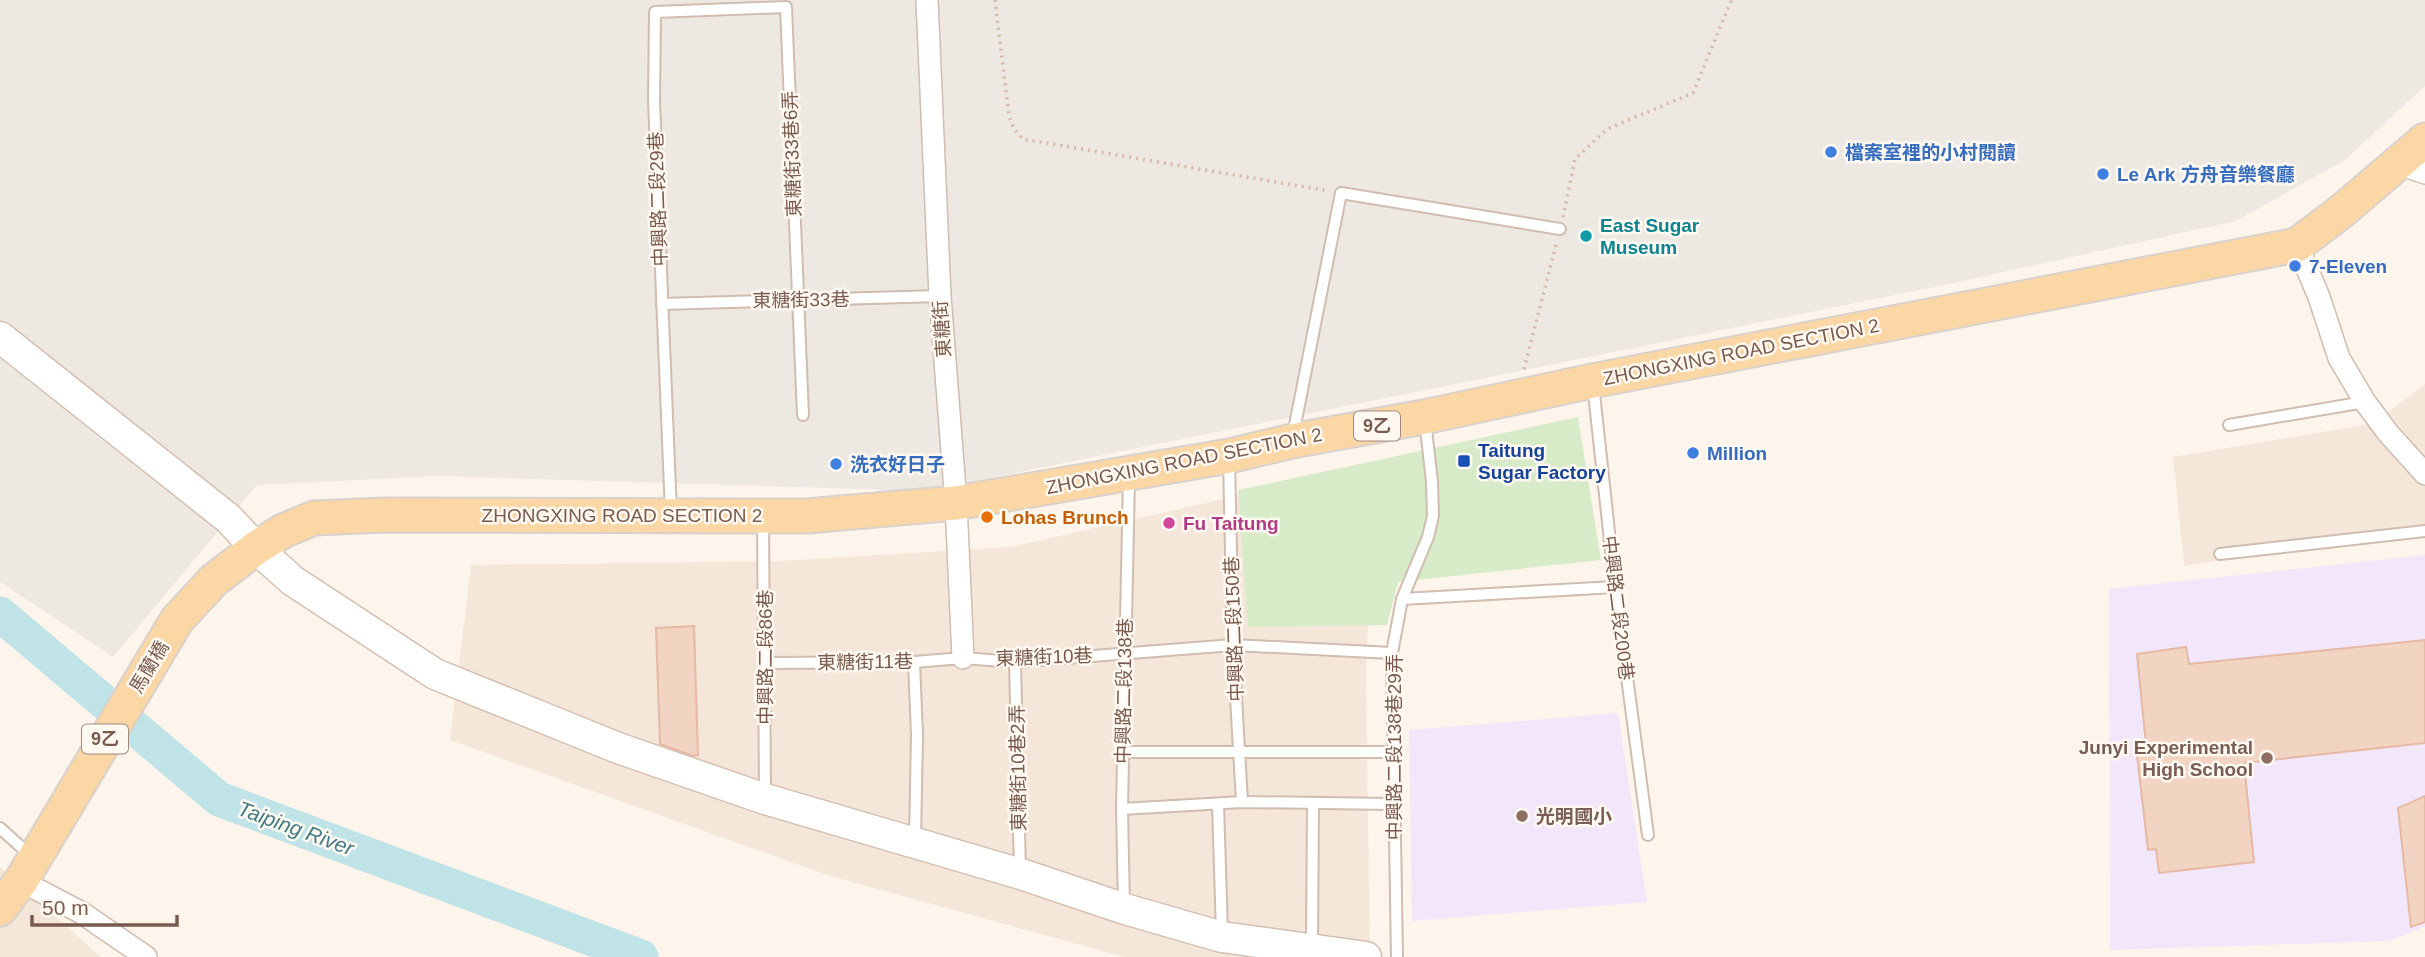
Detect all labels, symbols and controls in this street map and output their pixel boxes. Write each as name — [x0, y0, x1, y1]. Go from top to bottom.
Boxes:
street label: 東糖街33巷6弄 — [779, 90, 805, 218]
street label: 中興路二段29巷 — [645, 131, 671, 267]
place label: 檔案室裡的小村閱讀 — [1845, 142, 2016, 163]
marker: 檔案室裡的小村閱讀 — [1823, 144, 1839, 160]
place label: Le Ark 方舟音樂餐廳 — [2117, 164, 2295, 185]
marker: Le Ark 方舟音樂餐廳 — [2095, 166, 2111, 182]
place label: East Sugar Museum — [1600, 215, 1700, 258]
marker: East Sugar Museum — [1578, 228, 1594, 244]
place label: 7-Eleven — [2309, 256, 2387, 277]
marker: 7-Eleven — [2287, 258, 2303, 274]
street label: 東糖街33巷 — [752, 289, 850, 311]
street label: 東糖街 — [930, 300, 954, 358]
street label: ZHONGXING ROAD SECTION 2 — [1601, 315, 1881, 389]
road number: 9乙 — [1354, 412, 1400, 440]
street label: ZHONGXING ROAD SECTION 2 — [1044, 424, 1324, 498]
place label: Taitung Sugar Factory — [1478, 440, 1606, 483]
place label: Million — [1707, 443, 1767, 464]
marker: Million — [1685, 445, 1701, 461]
marker: Taitung Sugar Factory — [1456, 453, 1472, 469]
place label: 洗衣好日子 — [850, 454, 945, 475]
marker: 洗衣好日子 — [828, 456, 844, 472]
street label: ZHONGXING ROAD SECTION 2 — [482, 505, 762, 526]
place label: Lohas Brunch — [1001, 507, 1129, 528]
marker: Lohas Brunch — [979, 509, 995, 525]
place label: Fu Taitung — [1183, 513, 1279, 534]
marker: Fu Taitung — [1161, 515, 1177, 531]
street label: 中興路二段200巷 — [1599, 534, 1637, 682]
street label: 中興路二段150巷 — [1221, 556, 1247, 702]
street label: 中興路二段86巷 — [755, 589, 776, 725]
street label: 中興路二段138巷 — [1112, 618, 1136, 764]
street label: 馬蘭橋 — [125, 637, 173, 697]
street label: 東糖街10巷 — [995, 645, 1093, 669]
street label: 東糖街11巷 — [817, 651, 913, 673]
street label: 中興路二段138巷29弄 — [1384, 654, 1405, 840]
street label: 東糖街10巷2弄 — [1006, 704, 1030, 832]
road number: 9乙 — [82, 724, 128, 754]
place label: Junyi Experimental High School — [2079, 737, 2253, 780]
marker: Junyi Experimental High School — [2259, 750, 2275, 766]
water label: Taiping River — [235, 796, 358, 860]
place label: 光明國小 — [1536, 806, 1612, 827]
marker: 光明國小 — [1514, 808, 1530, 824]
scale bar — [32, 884, 177, 928]
text: 50 m — [42, 896, 89, 919]

